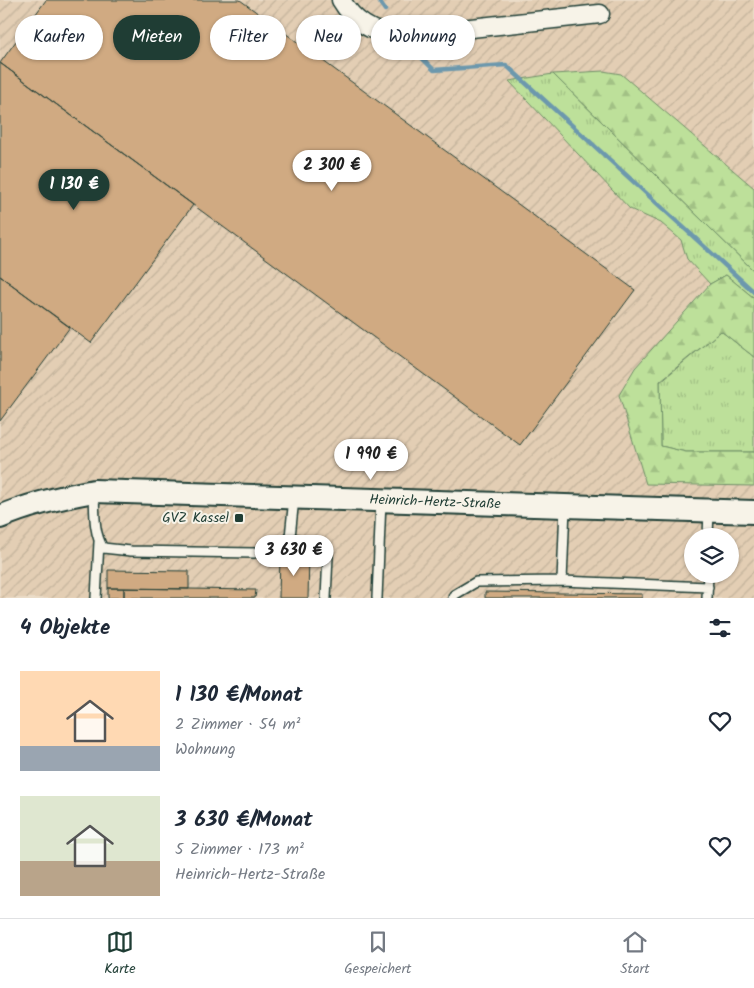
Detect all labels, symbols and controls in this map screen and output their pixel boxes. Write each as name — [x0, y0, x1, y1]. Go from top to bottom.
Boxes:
chip: Kaufen — [15, 15, 103, 60]
chip: Mieten — [113, 15, 200, 60]
chip: Filter — [210, 15, 286, 60]
chip: Neu — [296, 15, 361, 60]
chip: Wohnung — [371, 15, 475, 60]
pin: 2 300 € — [286, 150, 378, 192]
text: 2 300 € — [304, 153, 360, 178]
pin: 1 130 € — [28, 168, 120, 211]
text: 1 130 € — [49, 172, 99, 197]
pin: 1 990 € — [325, 438, 417, 481]
text: 1 990 € — [345, 442, 397, 467]
street label: Heinrich-Hertz-Straße — [369, 489, 502, 515]
place label: GVZ Kassel — [162, 507, 230, 529]
marker: GVZ Kassel — [233, 512, 245, 524]
map controls — [684, 528, 739, 583]
button: layers — [684, 528, 739, 583]
pin: 3 630 € — [248, 534, 340, 577]
text: 3 630 € — [266, 538, 322, 563]
text: 4 Objekte — [20, 612, 110, 645]
icon: filters — [706, 614, 734, 642]
text: 1 130 €/Monat — [175, 679, 303, 712]
icon: home — [60, 691, 120, 751]
icon: heart — [706, 707, 734, 735]
text: 2 Zimmer · 54 m² — [175, 712, 301, 737]
text: Wohnung — [175, 737, 236, 762]
text: 3 630 €/Monat — [175, 804, 313, 837]
icon: home — [60, 816, 120, 876]
icon: heart — [706, 832, 734, 860]
text: 5 Zimmer · 173 m² — [175, 837, 304, 862]
text: Heinrich-Hertz-Straße — [175, 862, 325, 887]
tab: Karte — [104, 928, 136, 980]
tab: Gespeichert — [344, 928, 411, 980]
tab: Start — [620, 928, 650, 980]

